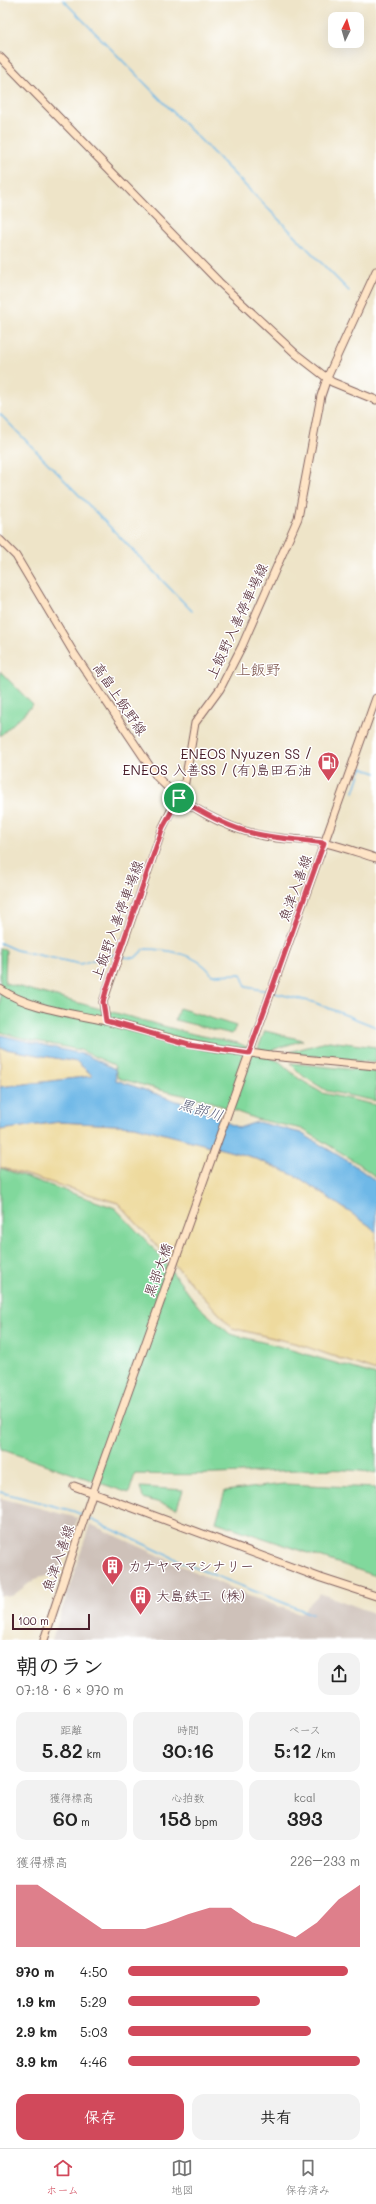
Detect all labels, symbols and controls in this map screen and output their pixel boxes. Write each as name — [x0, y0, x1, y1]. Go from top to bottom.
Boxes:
north arrow — [328, 12, 364, 48]
map controls — [328, 12, 364, 48]
street label: 上飯野入善停車場線 — [203, 560, 271, 682]
street label: 高畠上飯野線 — [89, 659, 152, 739]
district label: 上飯野 — [236, 661, 280, 679]
place label: ENEOS Nyuzen SS / ENEOS 入善SS / (有)島田石油 — [123, 744, 312, 779]
fuel station icon: ENEOS Nyuzen SS / ENEOS 入善SS / (有)島田石油 — [315, 749, 341, 782]
pin — [162, 781, 196, 815]
icon: arrive — [168, 787, 190, 809]
street label: 魚津入善線 — [274, 852, 315, 924]
street label: 上飯野入善停車場線 — [86, 857, 147, 982]
water label: 黒部川 — [177, 1093, 226, 1125]
street label: 黒部大橋 — [139, 1240, 176, 1299]
street label: 魚津入善線 — [37, 1522, 78, 1594]
building icon: カナヤママシナリー — [99, 1553, 125, 1586]
place label: カナヤママシナリー — [128, 1556, 254, 1575]
building icon: 大島鉄工（株） — [127, 1583, 153, 1616]
place label: 大島鉄工（株） — [156, 1586, 254, 1605]
scale bar — [12, 1612, 90, 1631]
text: 100 m — [18, 1613, 49, 1628]
text: 朝のラン — [16, 1651, 104, 1680]
button: share — [318, 1653, 360, 1695]
text: 07:18 · 6 × 970 m — [16, 1681, 124, 1698]
text: 距離 — [60, 1722, 82, 1737]
text: 時間 — [177, 1722, 199, 1737]
text: ペース — [288, 1722, 321, 1737]
text: 5.82 — [42, 1737, 83, 1763]
text: 30:16 — [162, 1737, 214, 1763]
text: 5:12 — [274, 1737, 312, 1763]
text: km — [83, 1746, 101, 1761]
text: /km — [312, 1746, 336, 1761]
text: 獲得標高 — [49, 1790, 93, 1805]
text: 心拍数 — [171, 1790, 204, 1805]
text: kcal — [294, 1790, 316, 1805]
text: 60 — [53, 1805, 78, 1831]
text: 158 — [159, 1805, 191, 1831]
text: 393 — [287, 1805, 323, 1831]
text: m — [78, 1814, 90, 1829]
text: bpm — [191, 1814, 217, 1829]
text: 226–233 m — [290, 1852, 360, 1869]
text: 獲得標高 — [16, 1853, 68, 1870]
text: 970 m — [16, 1963, 54, 1980]
text: 4:50 — [80, 1963, 107, 1980]
text: 1.9 km — [16, 1993, 56, 2010]
text: 5:29 — [80, 1993, 107, 2010]
text: 2.9 km — [16, 2023, 57, 2040]
text: 5:03 — [80, 2023, 107, 2040]
text: 3.9 km — [16, 2053, 58, 2070]
text: 4:46 — [80, 2053, 107, 2070]
button: 保存 — [16, 2094, 184, 2140]
button: 共有 — [192, 2094, 360, 2140]
tab: ホーム — [46, 2157, 79, 2197]
tab: 地図 — [171, 2157, 193, 2197]
tab: 保存済み — [286, 2157, 330, 2197]

